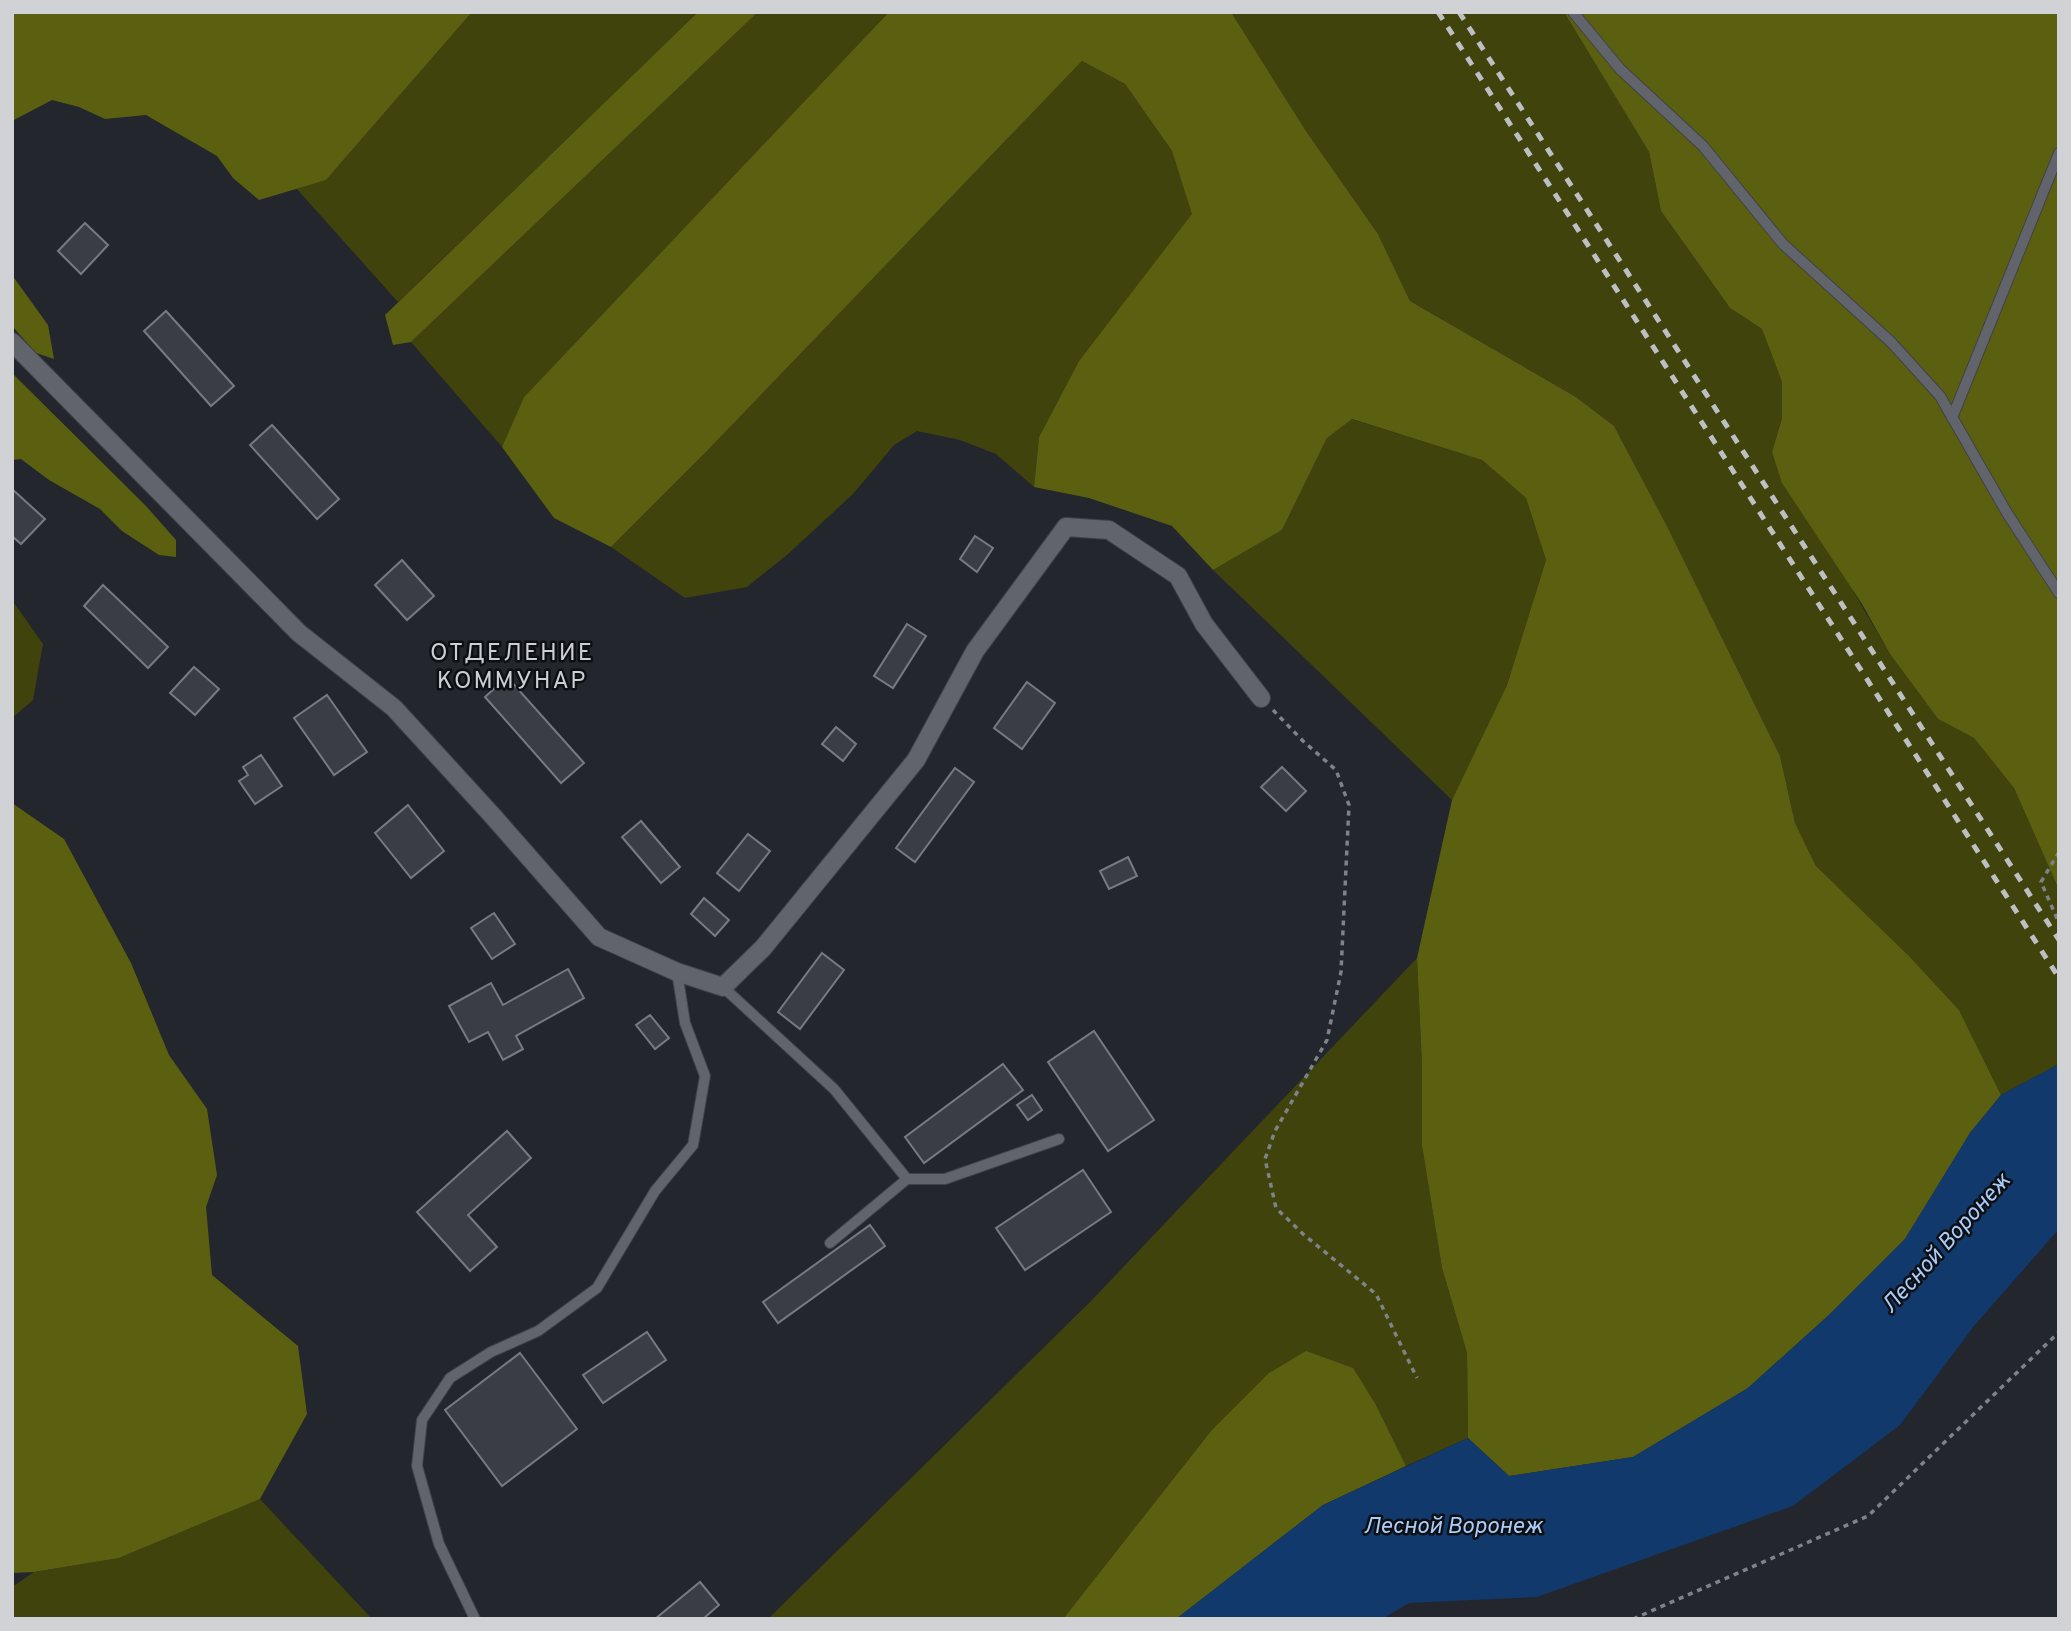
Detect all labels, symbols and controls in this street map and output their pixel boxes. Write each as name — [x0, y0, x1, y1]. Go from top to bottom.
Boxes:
district label: ОТДЕЛЕНИЕ КОММУНАР — [430, 639, 594, 697]
water label: Лесной Воронеж — [1876, 1167, 2018, 1320]
water label: Лесной Воронеж — [1363, 1513, 1544, 1542]

